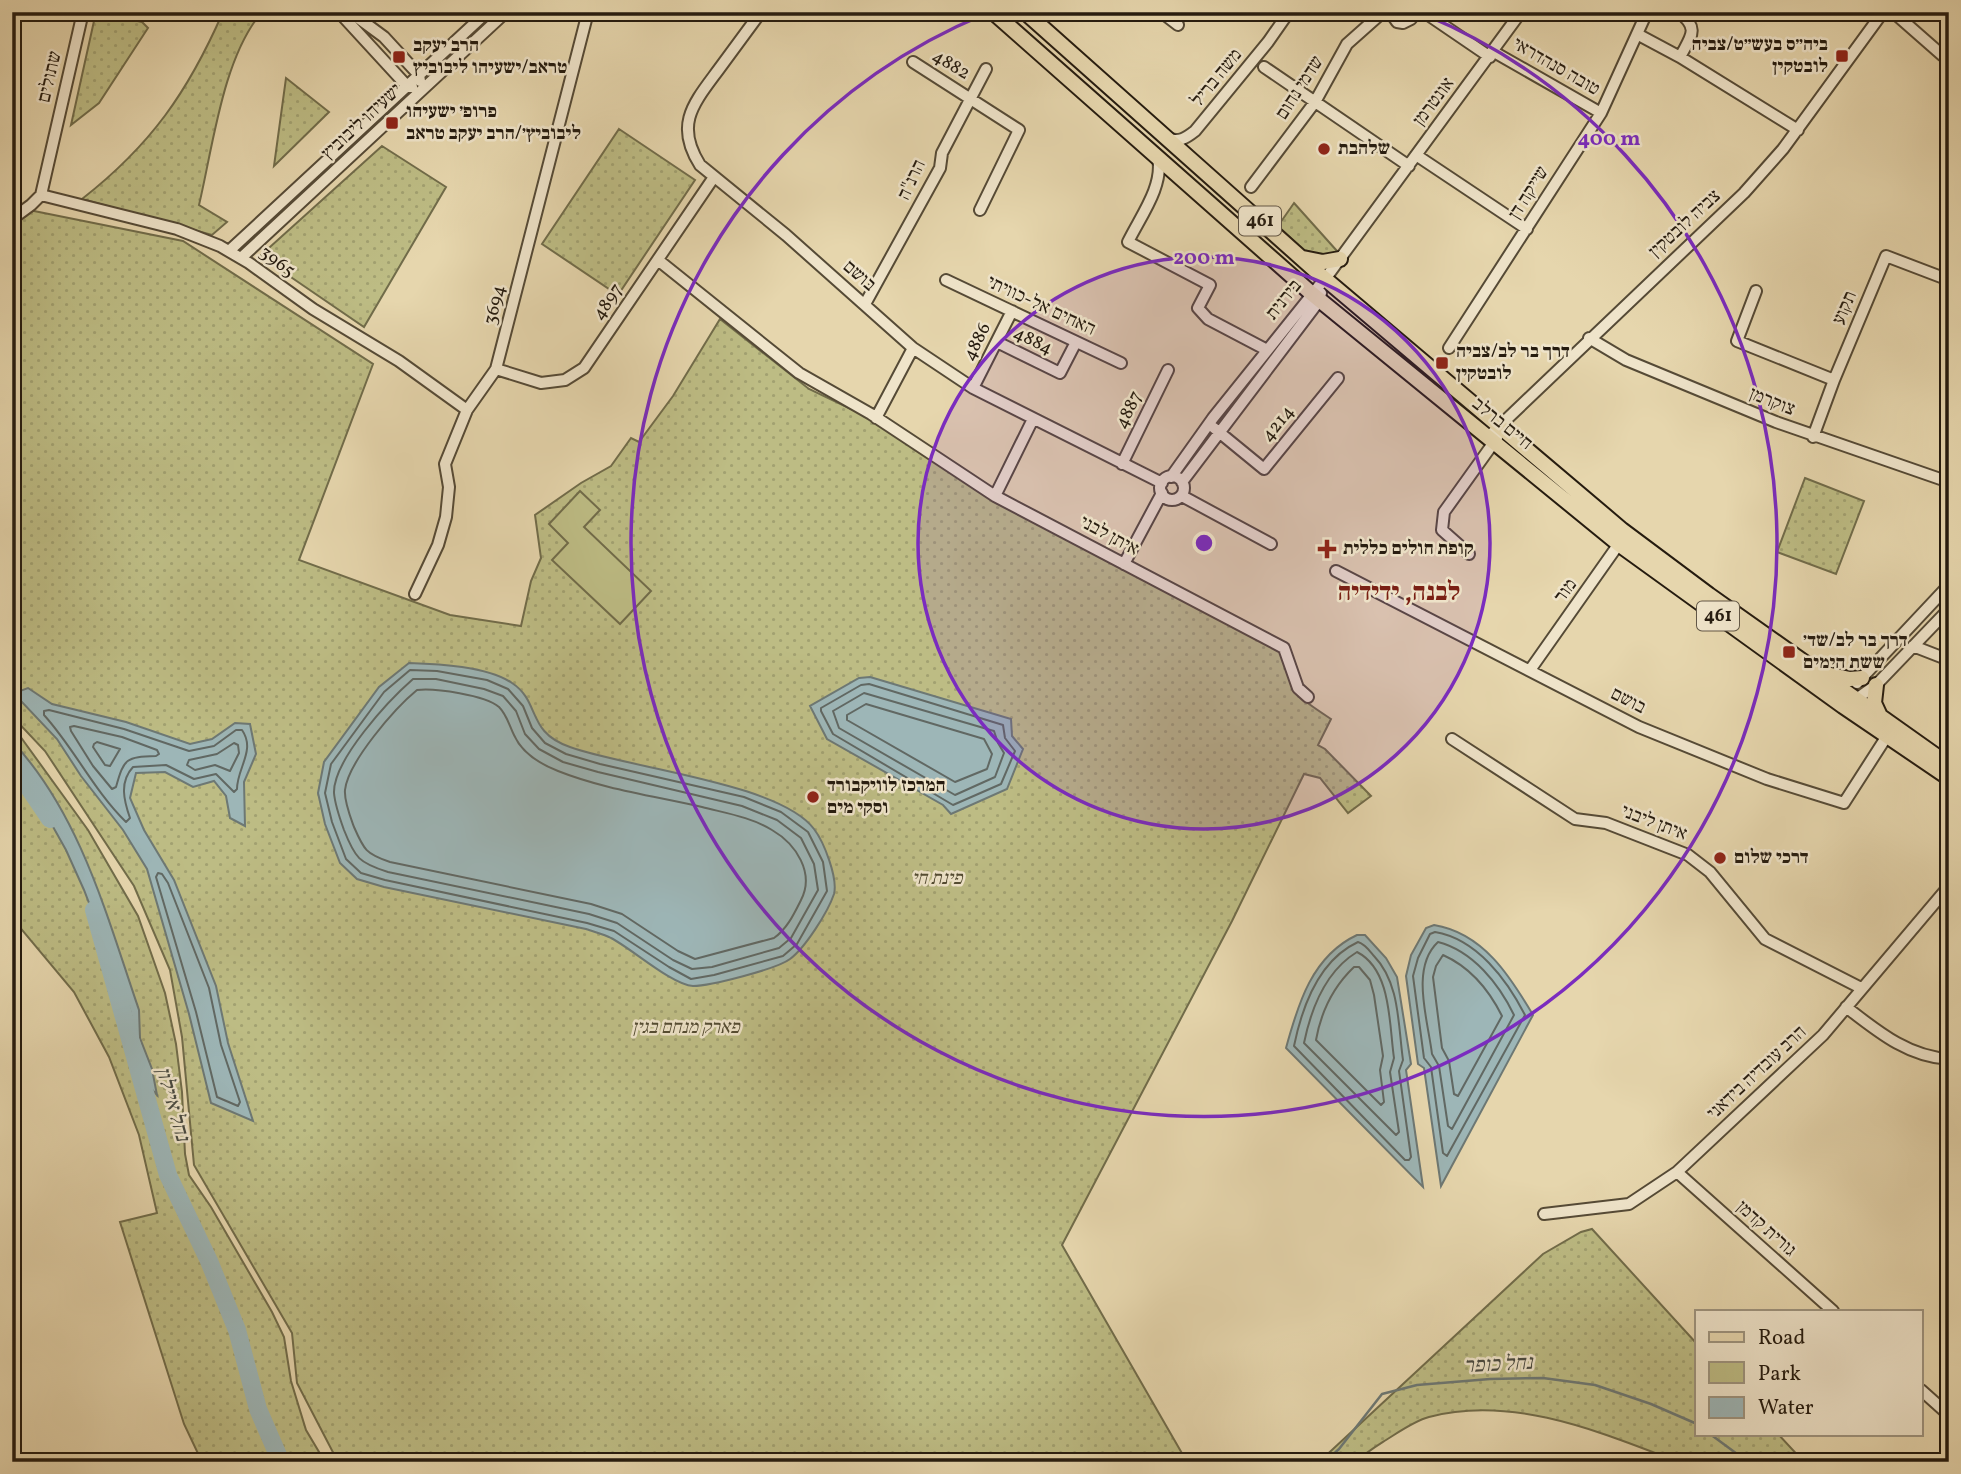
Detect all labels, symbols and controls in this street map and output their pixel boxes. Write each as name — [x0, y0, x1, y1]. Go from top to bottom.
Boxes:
street label: טובה סנהדראי — [1507, 31, 1605, 103]
place label: ביה״ס בעש״ט/צביה לובטקין — [1692, 32, 1828, 80]
place label: הרב יעקב טראב/ישעיהו ליבוביץ — [413, 33, 567, 81]
street label: 4882 — [927, 43, 975, 87]
street label: משה בריל — [1185, 43, 1249, 113]
marker: ביה״ס בעש״ט/צביה לובטקין — [1834, 48, 1850, 64]
street label: שתולים — [31, 49, 69, 105]
marker: הרב יעקב טראב/ישעיהו ליבוביץ — [391, 49, 407, 65]
street label: שדמי נחום — [1270, 51, 1330, 125]
street label: אונטרמן — [1407, 72, 1461, 132]
street label: ישעיהו ליבוביץ — [316, 78, 408, 166]
place label: פרופ׳ ישעיהו ליבוביץ׳/הרב יעקב טראב — [406, 99, 581, 147]
marker: פרופ׳ ישעיהו ליבוביץ׳/הרב יעקב טראב — [384, 115, 400, 131]
text: 400 m — [1578, 125, 1640, 154]
place label: שלהבת — [1338, 136, 1390, 162]
marker: שלהבת — [1316, 141, 1332, 157]
street label: הרנ"ה — [891, 155, 933, 205]
street label: שייקה דן — [1503, 161, 1555, 225]
street label: צביה לובטקין — [1643, 184, 1727, 264]
road number: 461 — [1239, 206, 1281, 236]
street label: 3965 — [254, 240, 300, 284]
text: 200 m — [1173, 244, 1235, 273]
street label: בושם — [837, 254, 881, 298]
street label: האחים אל-כוויתי — [982, 269, 1100, 343]
street label: בירנית — [1260, 274, 1308, 326]
street label: 4897 — [586, 278, 630, 326]
street label: 3694 — [478, 282, 512, 328]
street label: תקוע — [1826, 287, 1864, 329]
street label: 4886 — [956, 318, 998, 366]
street label: 4884 — [1009, 320, 1057, 362]
place label: דרך בר לב/צביה לובטקין — [1456, 339, 1570, 387]
marker: דרך בר לב/צביה לובטקין — [1434, 355, 1450, 371]
street label: צוקרמן — [1745, 381, 1799, 423]
street label: 4887 — [1109, 387, 1149, 433]
street label: חיים ברלב — [1466, 391, 1538, 457]
street label: 4214 — [1255, 400, 1301, 448]
street label: איתן לבני — [1075, 510, 1143, 562]
centre of rings — [1192, 531, 1216, 555]
place label: קופת חולים כללית — [1343, 536, 1474, 562]
marker: קופת חולים כללית — [1317, 539, 1337, 559]
street label: מור — [1548, 573, 1584, 609]
district label: לבנה, ידידיה — [1338, 575, 1460, 611]
road number: 461 — [1697, 602, 1739, 630]
place label: דרך בר לב/שד׳ ששת הימים — [1803, 628, 1908, 676]
marker: דרך בר לב/שד׳ ששת הימים — [1781, 644, 1797, 660]
street label: בושם — [1606, 681, 1650, 721]
place label: המרכז לוויקבורד וסקי מים — [827, 773, 946, 821]
marker: המרכז לוויקבורד וסקי מים — [805, 789, 821, 805]
street label: איתן ליבני — [1617, 798, 1691, 848]
place label: דרכי שלום — [1734, 845, 1809, 871]
marker: דרכי שלום — [1712, 850, 1728, 866]
park label: פינת חי — [912, 866, 964, 892]
park label: פארק מנחם בגין — [632, 1015, 741, 1041]
street label: הרב עובדיה בידאני — [1701, 1020, 1813, 1126]
water label: נחל איילון — [148, 1064, 197, 1146]
street label: גורית קדמן — [1730, 1195, 1802, 1263]
legend — [1695, 1310, 1923, 1436]
text: Road — [1758, 1324, 1805, 1353]
water label: נחל כופר — [1463, 1349, 1535, 1381]
text: Park — [1758, 1360, 1801, 1389]
text: Water — [1758, 1394, 1814, 1423]

